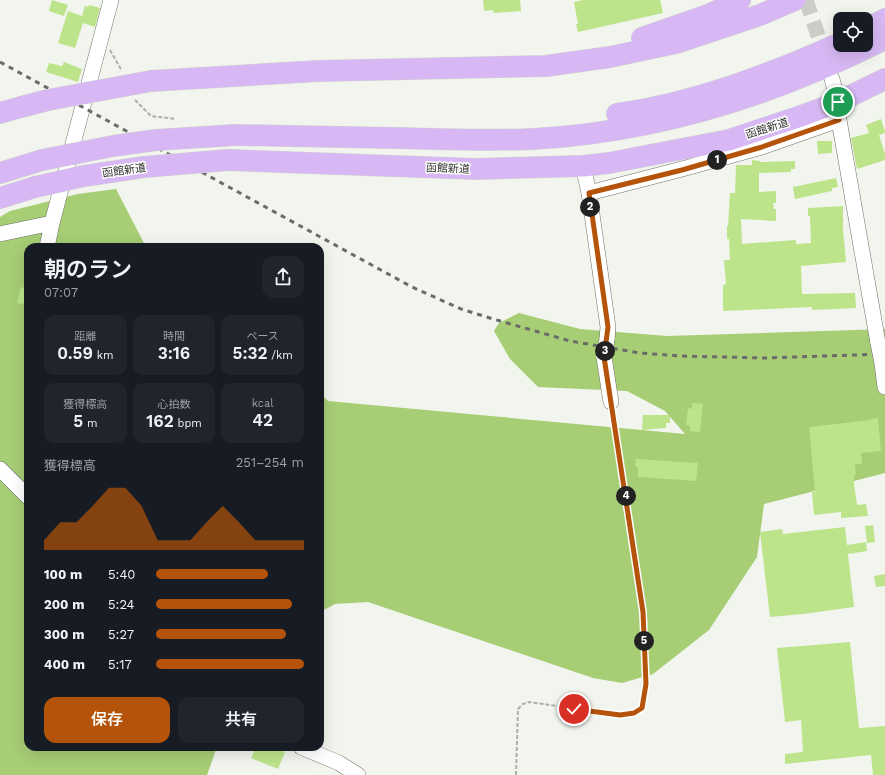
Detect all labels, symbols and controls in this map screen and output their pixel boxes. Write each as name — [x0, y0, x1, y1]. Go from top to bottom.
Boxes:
map controls — [833, 12, 873, 52]
button: locate — [833, 12, 873, 52]
pin — [821, 85, 855, 119]
icon: arrive — [827, 91, 849, 113]
street label: 函館新道 — [744, 115, 790, 141]
pin: 1 — [707, 150, 727, 170]
text: 1 — [715, 153, 719, 166]
street label: 函館新道 — [101, 161, 147, 180]
street label: 函館新道 — [426, 161, 470, 176]
pin: 2 — [580, 197, 600, 217]
text: 2 — [587, 200, 593, 213]
button: share — [262, 256, 304, 298]
text: 朝のラン — [44, 257, 132, 282]
text: 07:07 — [44, 285, 78, 300]
text: 距離 — [74, 330, 96, 343]
text: 時間 — [163, 330, 185, 343]
text: ペース — [246, 330, 279, 343]
pin: 3 — [595, 341, 615, 361]
text: 0.59 — [57, 343, 93, 363]
text: 3:16 — [158, 343, 190, 363]
text: 5:32 — [232, 343, 268, 363]
text: 3 — [602, 344, 608, 357]
text: km — [93, 349, 113, 362]
text: /km — [268, 349, 293, 362]
text: kcal — [252, 397, 274, 410]
text: 獲得標高 — [63, 398, 107, 411]
text: 心拍数 — [157, 398, 190, 411]
text: 42 — [252, 410, 273, 430]
text: 5 — [73, 411, 83, 431]
text: 162 — [146, 411, 174, 431]
text: m — [83, 417, 97, 430]
text: bpm — [174, 417, 202, 430]
text: 251–254 m — [236, 455, 304, 470]
text: 獲得標高 — [44, 458, 96, 473]
pin: 4 — [616, 486, 636, 506]
text: 4 — [622, 489, 630, 502]
text: 100 m — [44, 567, 82, 582]
text: 5:40 — [108, 567, 135, 582]
text: 200 m — [44, 597, 84, 612]
text: 5:24 — [108, 597, 135, 612]
text: 300 m — [44, 627, 84, 642]
text: 5:27 — [108, 627, 134, 642]
pin: 5 — [634, 631, 654, 651]
text: 5 — [641, 634, 647, 647]
text: 400 m — [44, 657, 85, 672]
text: 5:17 — [108, 657, 132, 672]
pin — [557, 692, 591, 726]
button: 保存 — [44, 697, 170, 743]
button: 共有 — [178, 697, 304, 743]
icon: check — [563, 698, 585, 720]

